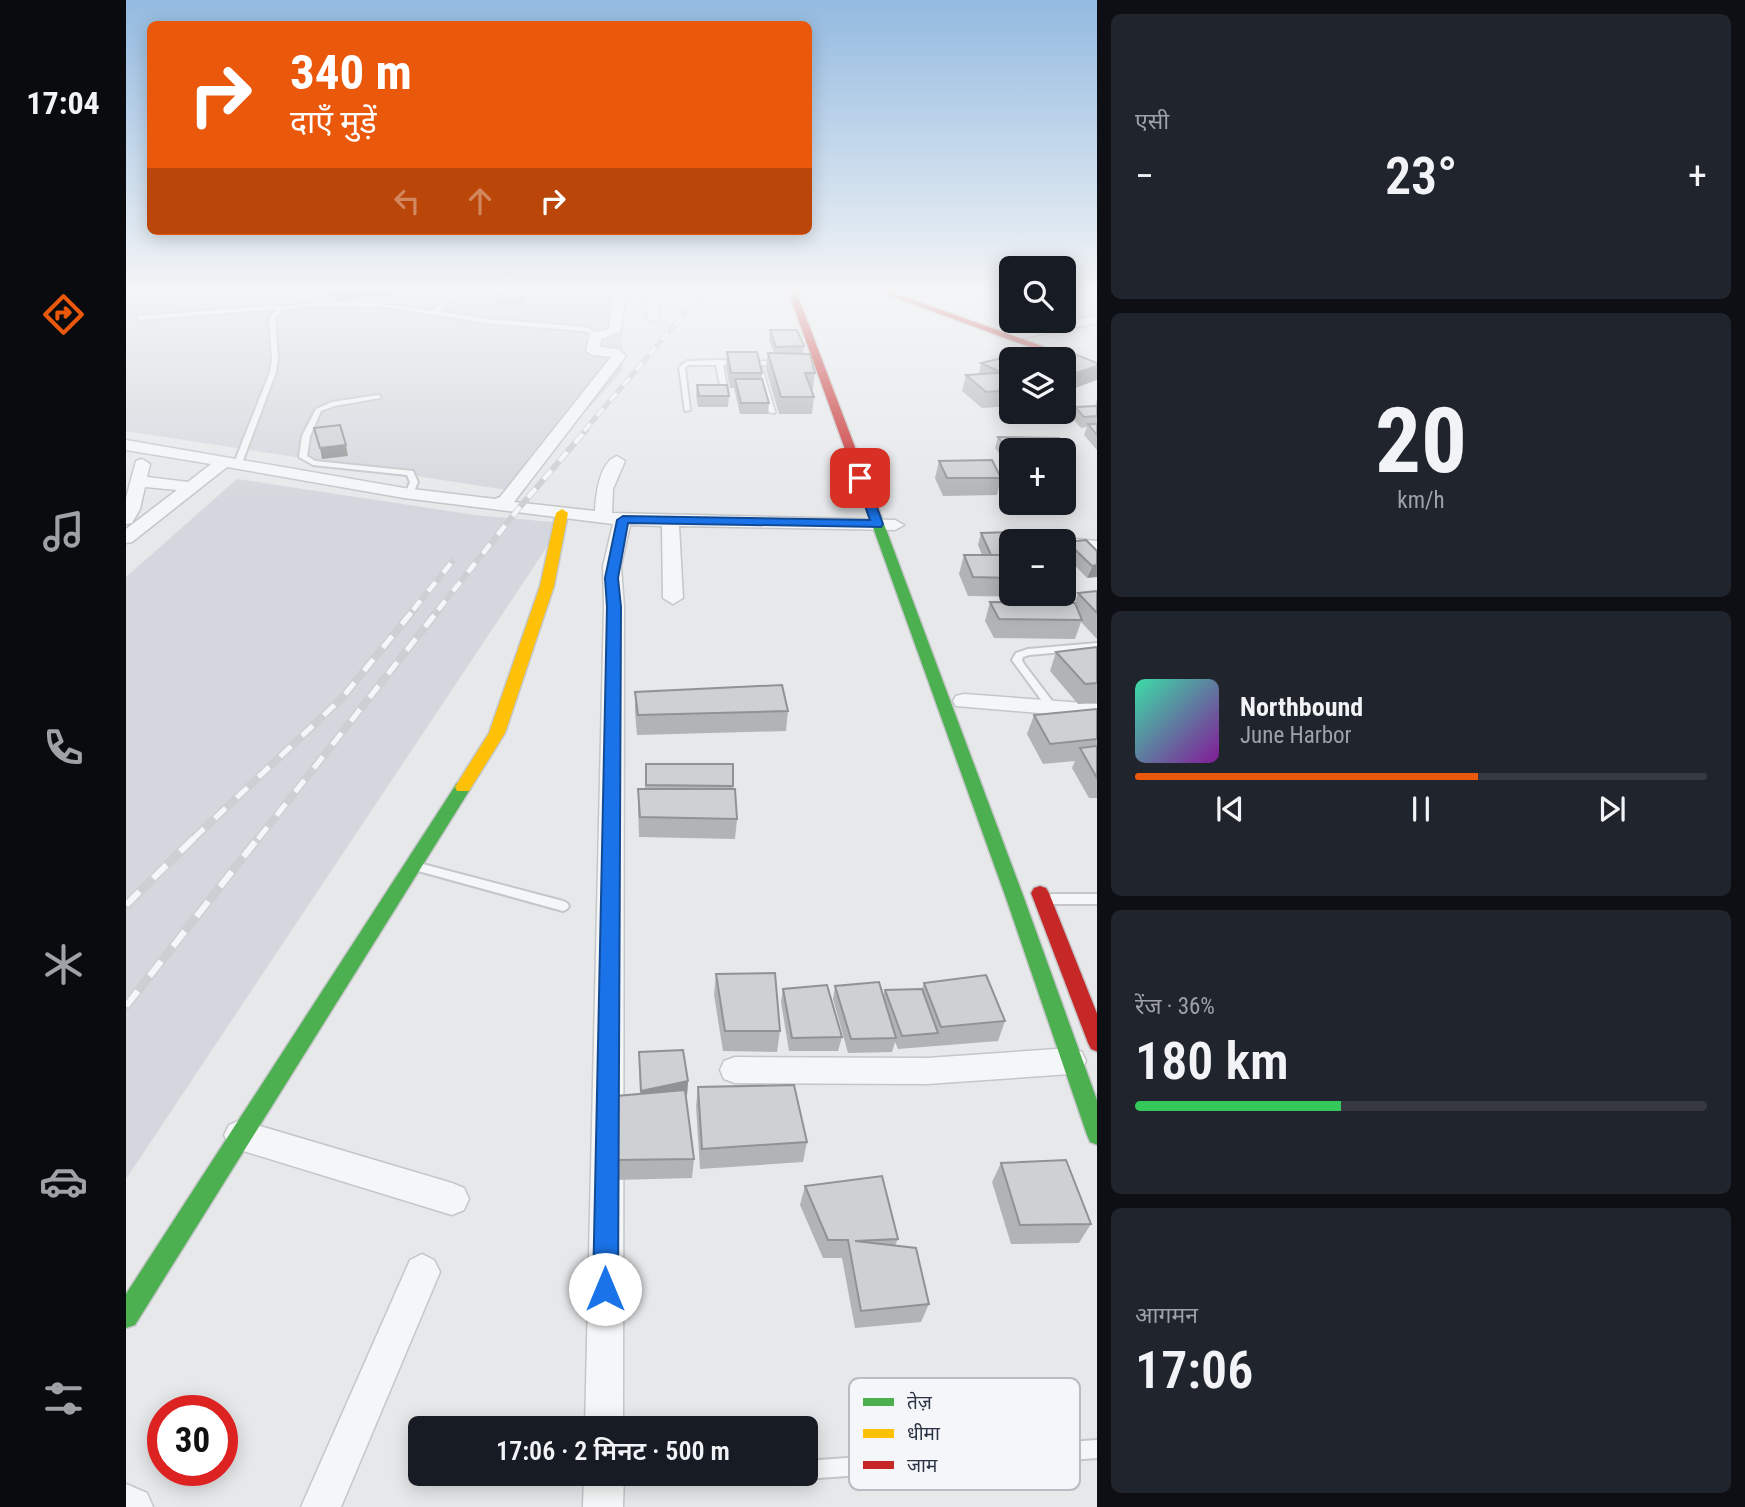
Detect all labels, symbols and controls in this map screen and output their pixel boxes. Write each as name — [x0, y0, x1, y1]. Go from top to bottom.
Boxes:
text: 340 m — [290, 44, 412, 101]
icon: right — [175, 49, 266, 140]
text: 17:04 — [26, 84, 100, 122]
text: दाएँ मुड़ें — [290, 103, 377, 141]
text: एसी — [1135, 108, 1169, 135]
text: 23° — [1385, 146, 1457, 207]
text: − — [1135, 154, 1154, 198]
text: + — [1688, 154, 1707, 198]
icon: left — [388, 182, 426, 220]
icon: ahead — [461, 182, 499, 220]
icon: right — [534, 182, 572, 220]
map controls — [999, 256, 1076, 606]
button: search — [999, 256, 1076, 333]
icon: directions — [39, 290, 88, 339]
button: layers — [999, 347, 1076, 424]
text: 20 — [1375, 388, 1467, 494]
button: + — [999, 438, 1076, 515]
pin — [830, 448, 890, 508]
icon: arrive — [841, 459, 879, 497]
text: km/h — [1397, 487, 1445, 514]
icon: music — [39, 507, 88, 556]
button: − — [999, 529, 1076, 606]
text: Northbound — [1240, 692, 1363, 722]
text: June Harbor — [1240, 722, 1352, 749]
icon: phone — [39, 723, 88, 772]
icon: previous — [1211, 790, 1249, 828]
icon: pause — [1402, 790, 1440, 828]
icon: next — [1593, 790, 1631, 828]
icon: climate — [39, 940, 88, 989]
text: रेंज · 36% — [1135, 993, 1215, 1020]
text: 180 km — [1135, 1031, 1289, 1092]
icon: car — [39, 1157, 88, 1206]
position arrow — [568, 1252, 642, 1326]
text: आगमन — [1135, 1302, 1198, 1329]
text: 17:06 — [1135, 1340, 1253, 1401]
icon: filters — [39, 1374, 88, 1423]
legend — [849, 1378, 1080, 1490]
text: तेज़ — [907, 1391, 933, 1414]
speed limit sign: 30 — [147, 1395, 238, 1486]
text: धीमा — [907, 1422, 941, 1445]
text: 17:06 · 2 मिनट · 500 m — [496, 1436, 730, 1466]
text: जाम — [907, 1454, 938, 1477]

